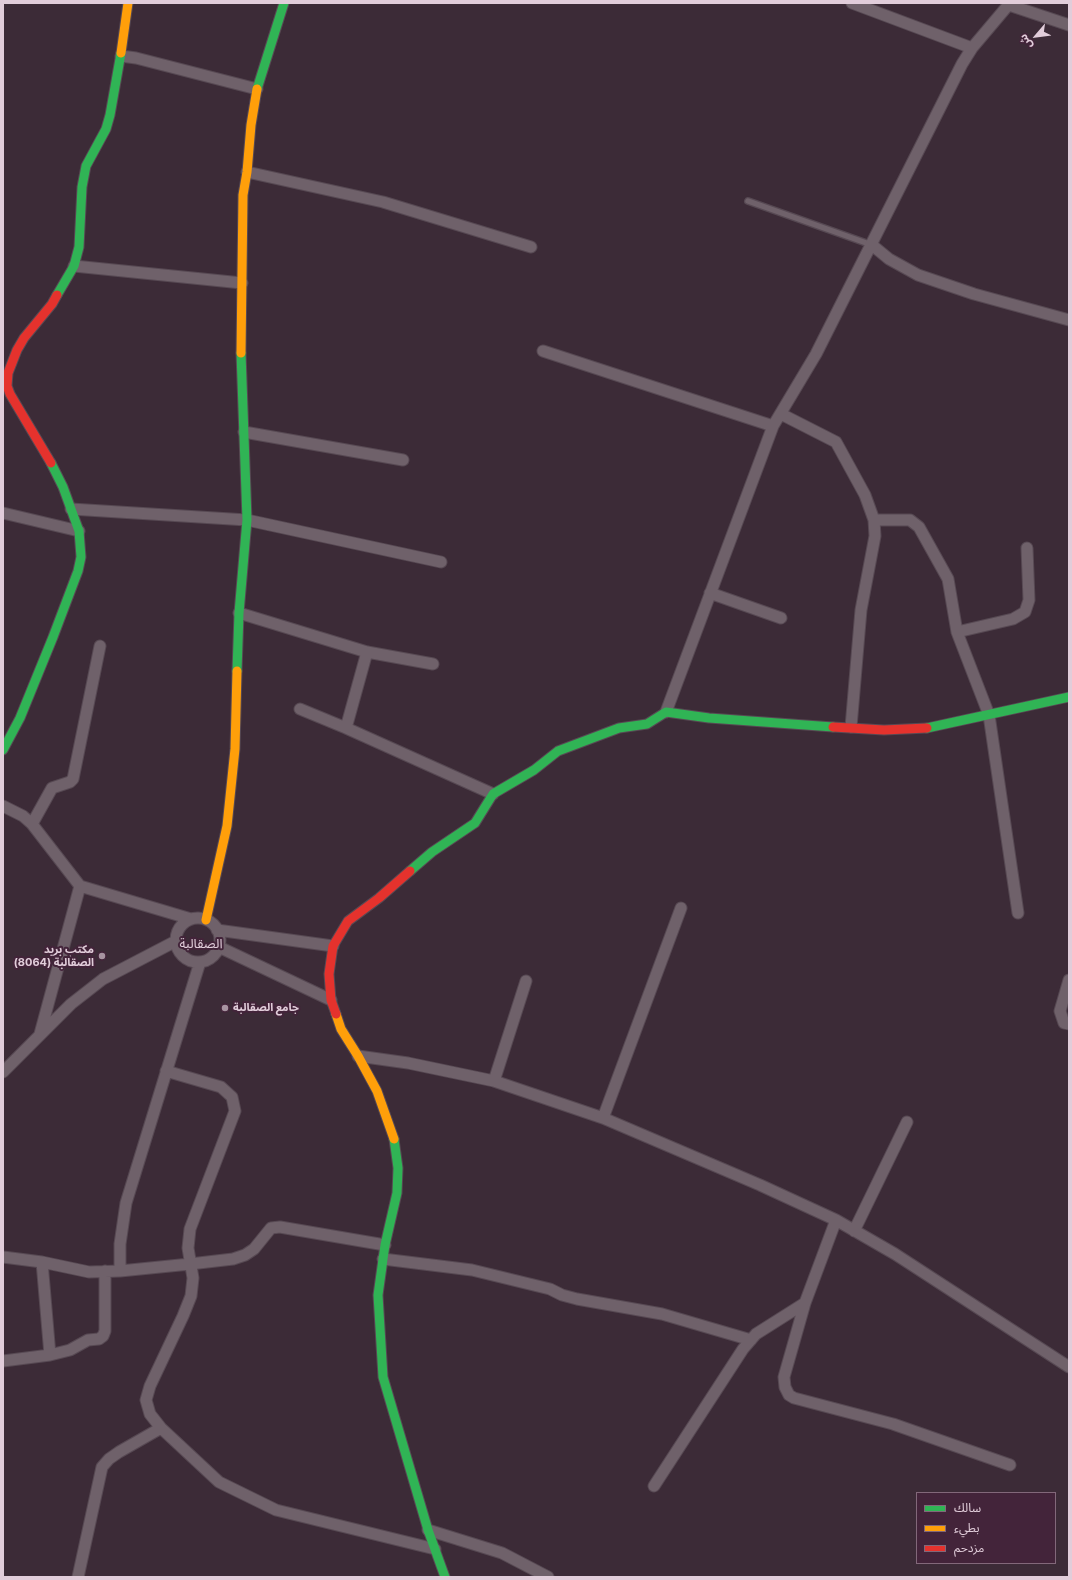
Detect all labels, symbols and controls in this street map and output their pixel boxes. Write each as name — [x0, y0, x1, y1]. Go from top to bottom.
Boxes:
north arrow — [1016, 16, 1056, 56]
text: ش — [1016, 32, 1035, 52]
district label: الصقالبة — [179, 936, 223, 952]
place label: مكتب بريد الصقالبة (8064) — [14, 943, 94, 969]
marker: مكتب بريد الصقالبة (8064) — [97, 951, 107, 961]
place label: جامع الصقالبة — [233, 1001, 299, 1015]
marker: جامع الصقالبة — [220, 1003, 230, 1013]
legend — [916, 1492, 1056, 1564]
text: سالك — [954, 1500, 981, 1515]
text: بطيء — [954, 1520, 980, 1535]
text: مزدحم — [954, 1540, 984, 1555]

